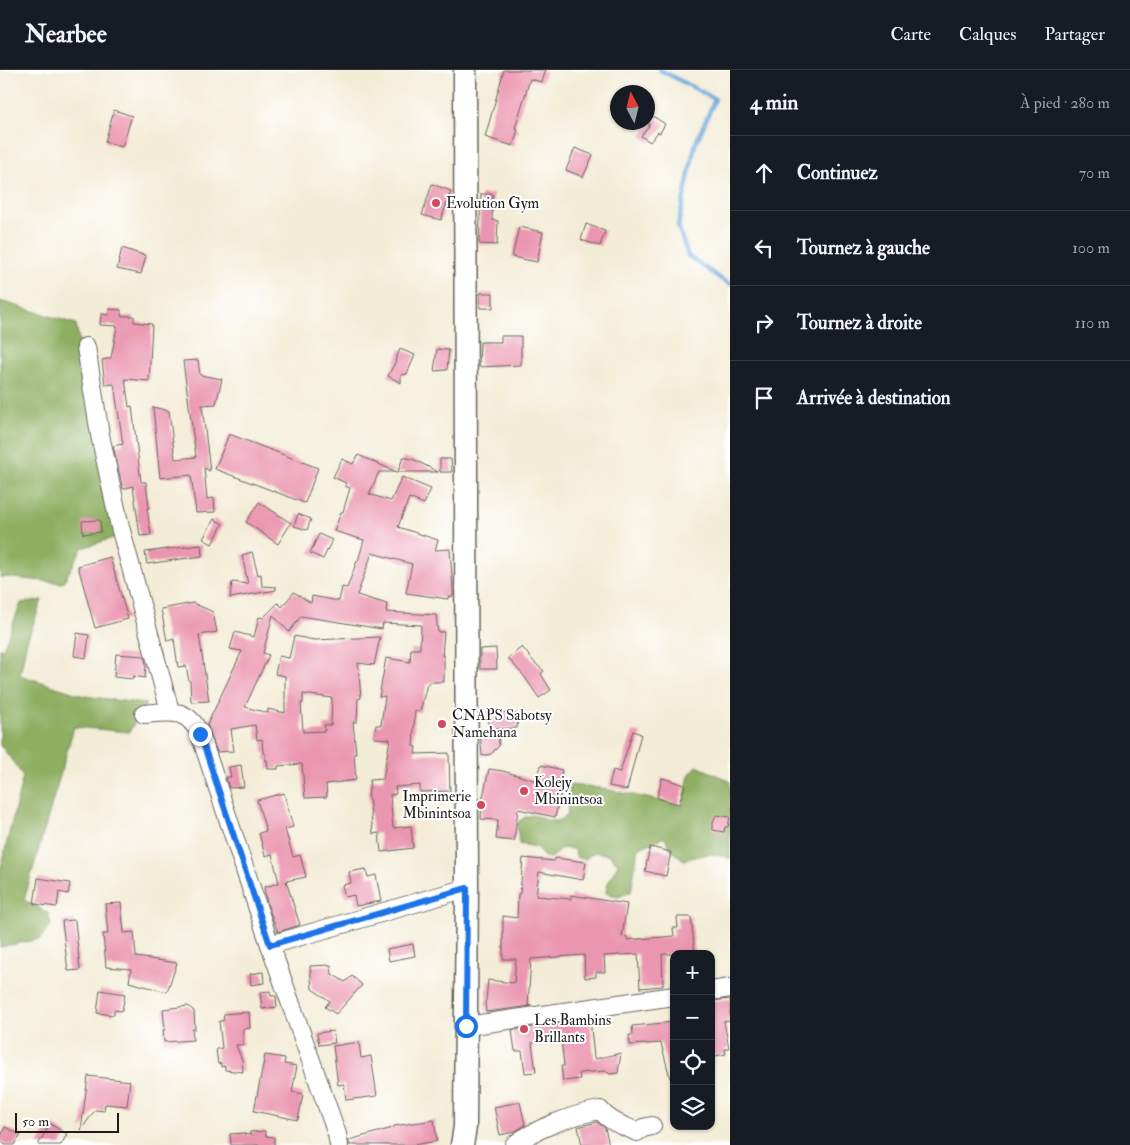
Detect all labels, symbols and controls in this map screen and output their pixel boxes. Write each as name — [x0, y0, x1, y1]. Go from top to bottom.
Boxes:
text: Nearbee — [25, 19, 107, 50]
text: Carte — [890, 23, 931, 46]
text: Calques — [959, 23, 1016, 46]
text: Partager — [1044, 23, 1105, 46]
north arrow — [610, 85, 655, 130]
text: 4 min — [750, 89, 798, 116]
text: À pied · 280 m — [1020, 93, 1110, 113]
icon: ahead — [750, 159, 778, 187]
text: Continuez — [797, 161, 878, 185]
text: 70 m — [1079, 163, 1110, 183]
place label: Evolution Gym — [446, 194, 540, 213]
marker: Evolution Gym — [430, 197, 442, 209]
icon: left — [750, 234, 778, 262]
text: Tournez à gauche — [797, 236, 930, 260]
text: 100 m — [1072, 238, 1110, 258]
icon: right — [750, 309, 778, 337]
text: Tournez à droite — [797, 311, 922, 335]
text: 110 m — [1075, 313, 1110, 333]
icon: arrive — [750, 384, 778, 412]
text: Arrivée à destination — [797, 386, 951, 410]
place label: CNAPS Sabotsy Namehana — [452, 706, 552, 742]
marker: CNAPS Sabotsy Namehana — [436, 718, 448, 730]
route end — [189, 723, 212, 746]
place label: Kolejy Mbinintsoa — [534, 773, 603, 809]
marker: Kolejy Mbinintsoa — [518, 785, 530, 797]
place label: Imprimerie Mbinintsoa — [402, 787, 472, 823]
marker: Imprimerie Mbinintsoa — [475, 799, 487, 811]
map controls — [670, 950, 715, 1130]
button: + — [670, 950, 715, 995]
button: − — [670, 995, 715, 1040]
place label: Les Bambins Brillants — [534, 1011, 611, 1047]
route start — [455, 1015, 478, 1038]
marker: Les Bambins Brillants — [518, 1023, 530, 1035]
button: locate — [670, 1040, 715, 1085]
button: layers — [670, 1085, 715, 1130]
scale bar — [15, 1110, 119, 1133]
text: 50 m — [22, 1113, 49, 1130]

